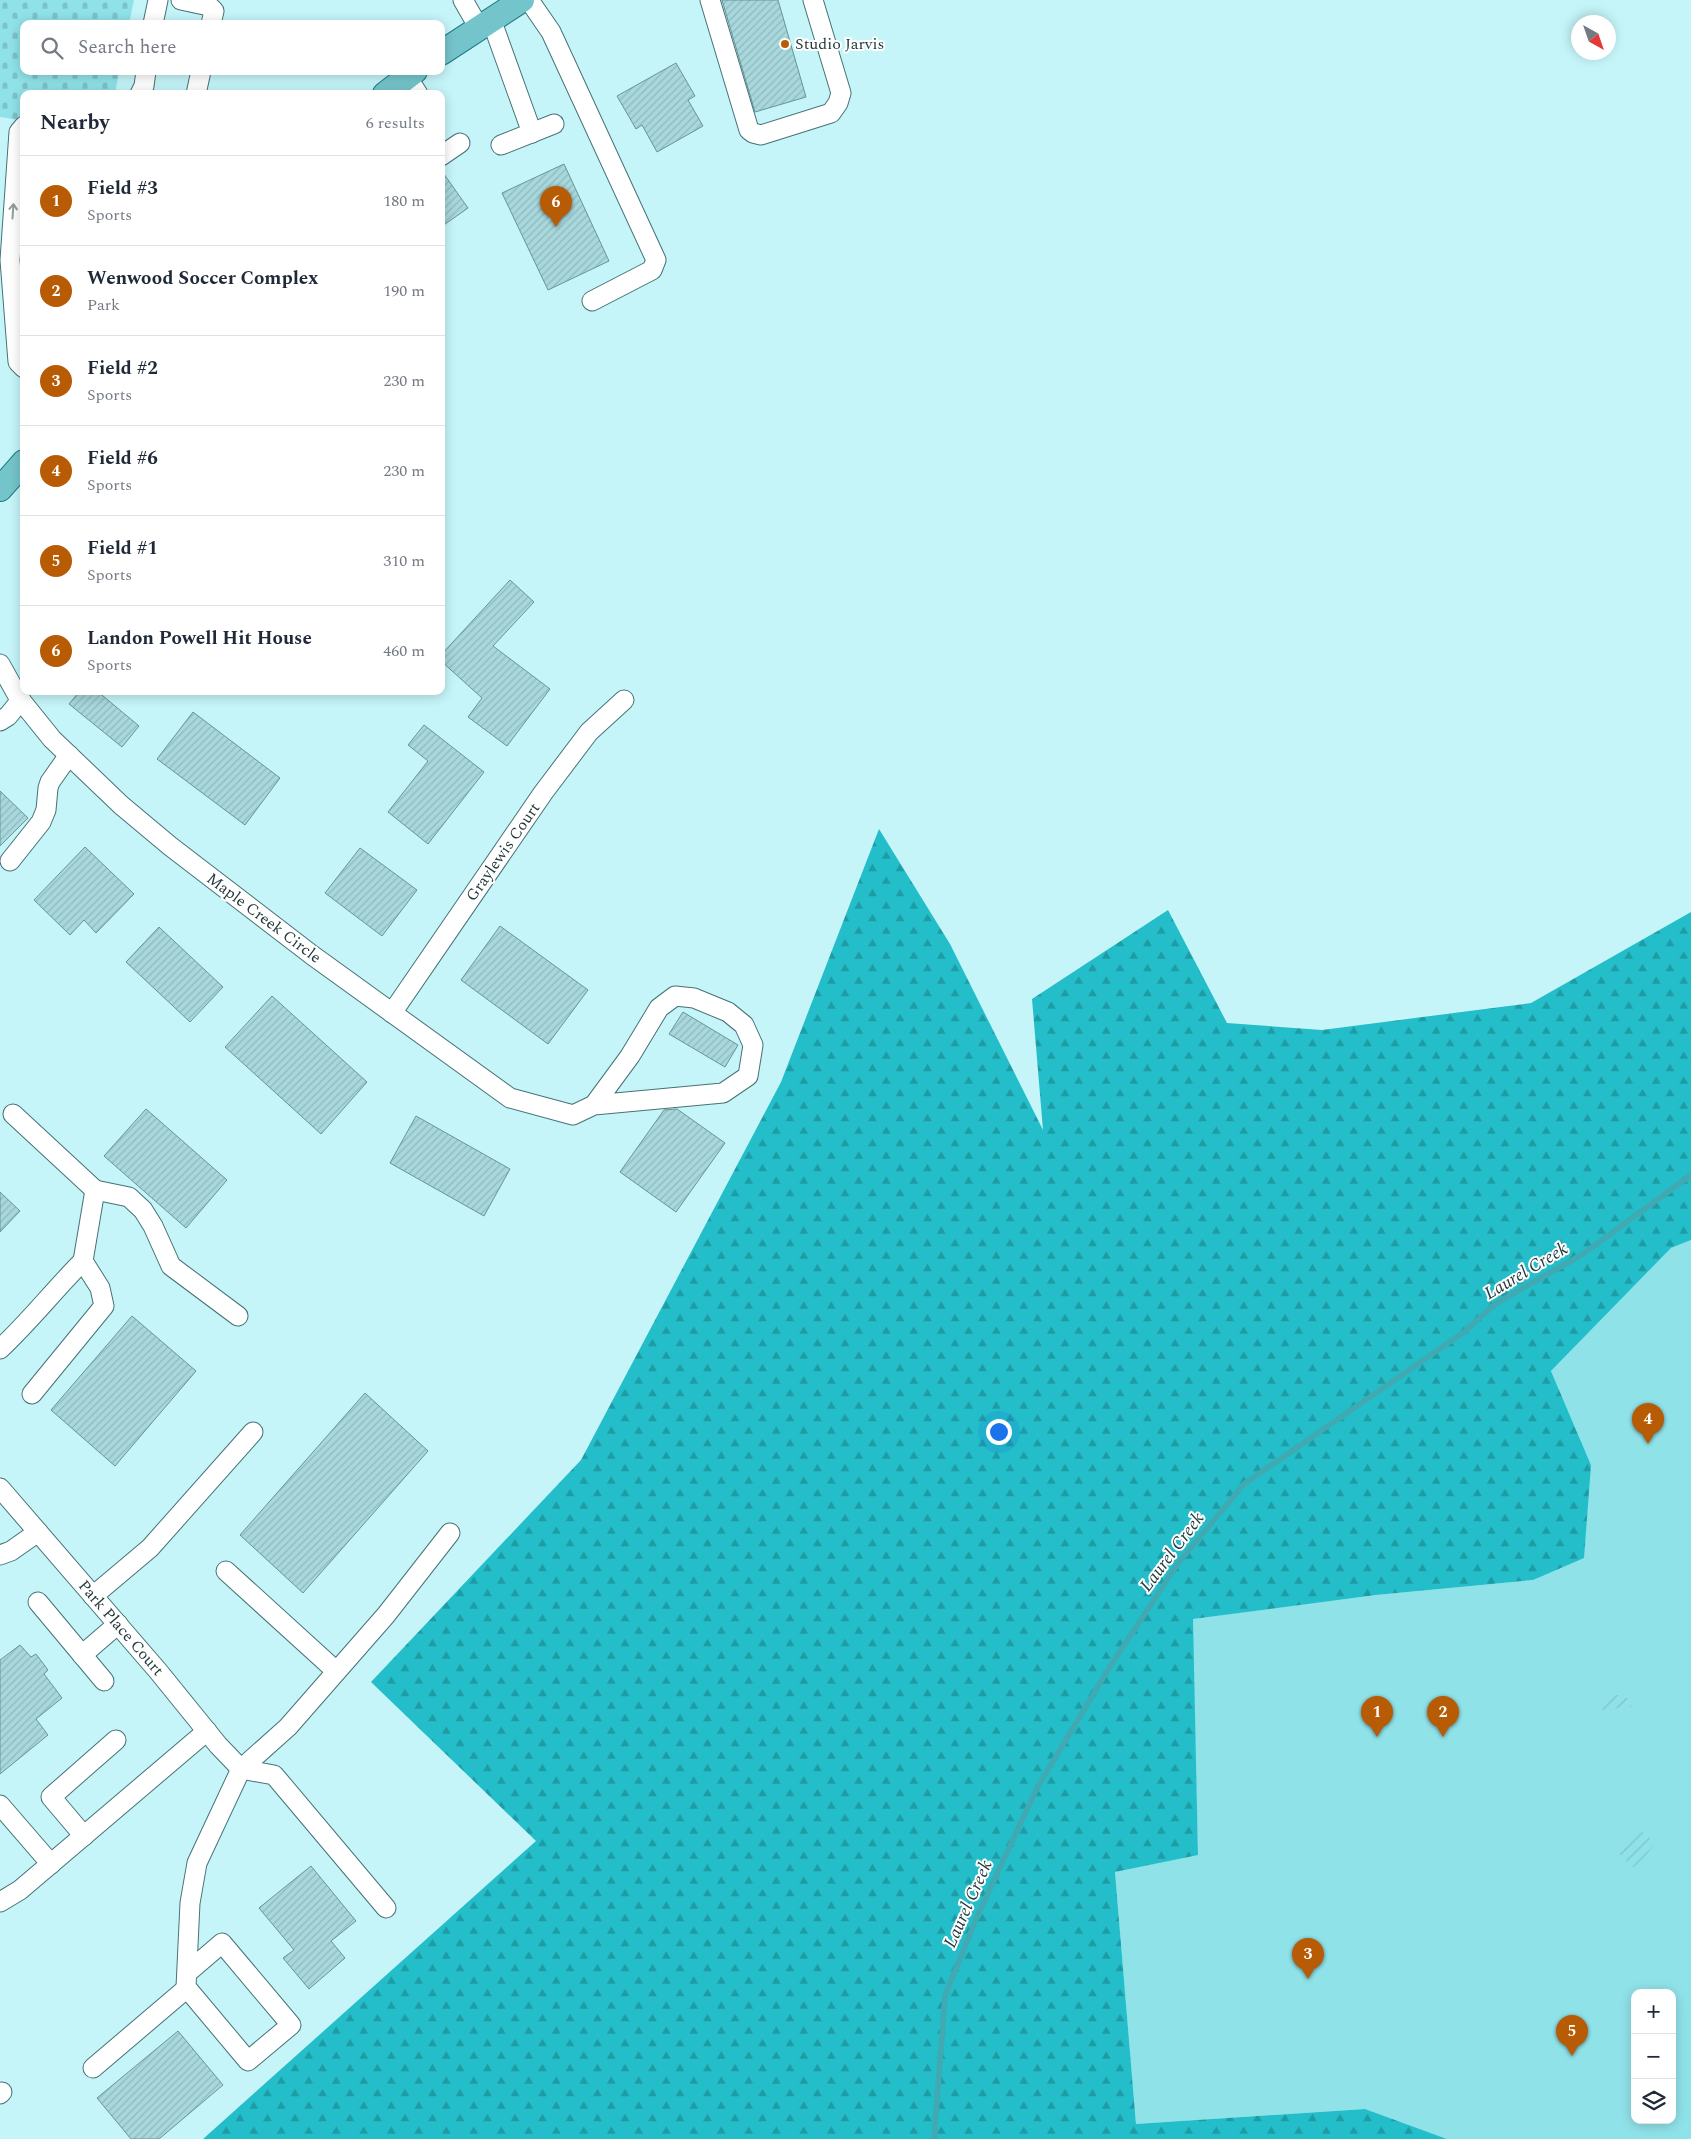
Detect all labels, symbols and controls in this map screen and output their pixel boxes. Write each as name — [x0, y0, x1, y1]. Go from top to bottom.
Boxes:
north arrow — [1571, 15, 1616, 60]
search box — [20, 20, 445, 75]
place label: Studio Jarvis — [795, 32, 884, 56]
text: Search here — [78, 33, 177, 62]
icon: search — [38, 34, 66, 62]
marker: Studio Jarvis — [779, 38, 791, 50]
text: Nearby — [40, 107, 110, 139]
text: 6 results — [366, 111, 425, 135]
text: Field #3 — [87, 174, 158, 203]
pin: 6 — [540, 186, 572, 227]
text: 1 — [52, 189, 60, 213]
text: 180 m — [383, 189, 425, 213]
one-way arrow — [9, 203, 18, 219]
text: Sports — [87, 203, 132, 227]
text: Wenwood Soccer Complex — [87, 264, 319, 293]
text: 2 — [52, 279, 60, 303]
text: 190 m — [383, 279, 425, 303]
text: Park — [87, 293, 120, 317]
text: Field #2 — [87, 354, 158, 383]
text: 3 — [52, 369, 60, 393]
text: 230 m — [383, 369, 425, 393]
text: Sports — [87, 383, 132, 407]
text: Field #6 — [87, 444, 158, 473]
text: 4 — [52, 459, 60, 483]
text: 230 m — [383, 459, 425, 483]
text: Sports — [87, 473, 132, 497]
text: Field #1 — [87, 534, 158, 563]
text: 5 — [52, 549, 60, 573]
text: 310 m — [383, 549, 425, 573]
text: Sports — [87, 563, 132, 587]
text: Landon Powell Hit House — [87, 624, 312, 653]
text: 6 — [52, 639, 60, 663]
text: 460 m — [383, 639, 425, 663]
text: Sports — [87, 653, 132, 677]
street label: Graylewis Court — [460, 797, 546, 906]
street label: Maple Creek Circle — [202, 867, 326, 969]
water label: Laurel Creek — [1479, 1235, 1574, 1307]
pin: 4 — [1632, 1403, 1664, 1444]
your location — [986, 1419, 1012, 1445]
water label: Laurel Creek — [1133, 1506, 1211, 1598]
street label: Park Place Court — [72, 1575, 170, 1682]
pin: 1 — [1361, 1696, 1393, 1737]
pin: 2 — [1427, 1696, 1459, 1737]
water label: Laurel Creek — [937, 1855, 1000, 1952]
pin: 3 — [1292, 1938, 1324, 1979]
map controls — [1631, 1989, 1676, 2124]
button: + — [1631, 1989, 1676, 2034]
pin: 5 — [1556, 2015, 1588, 2056]
button: − — [1631, 2034, 1676, 2079]
button: layers — [1631, 2079, 1676, 2124]

